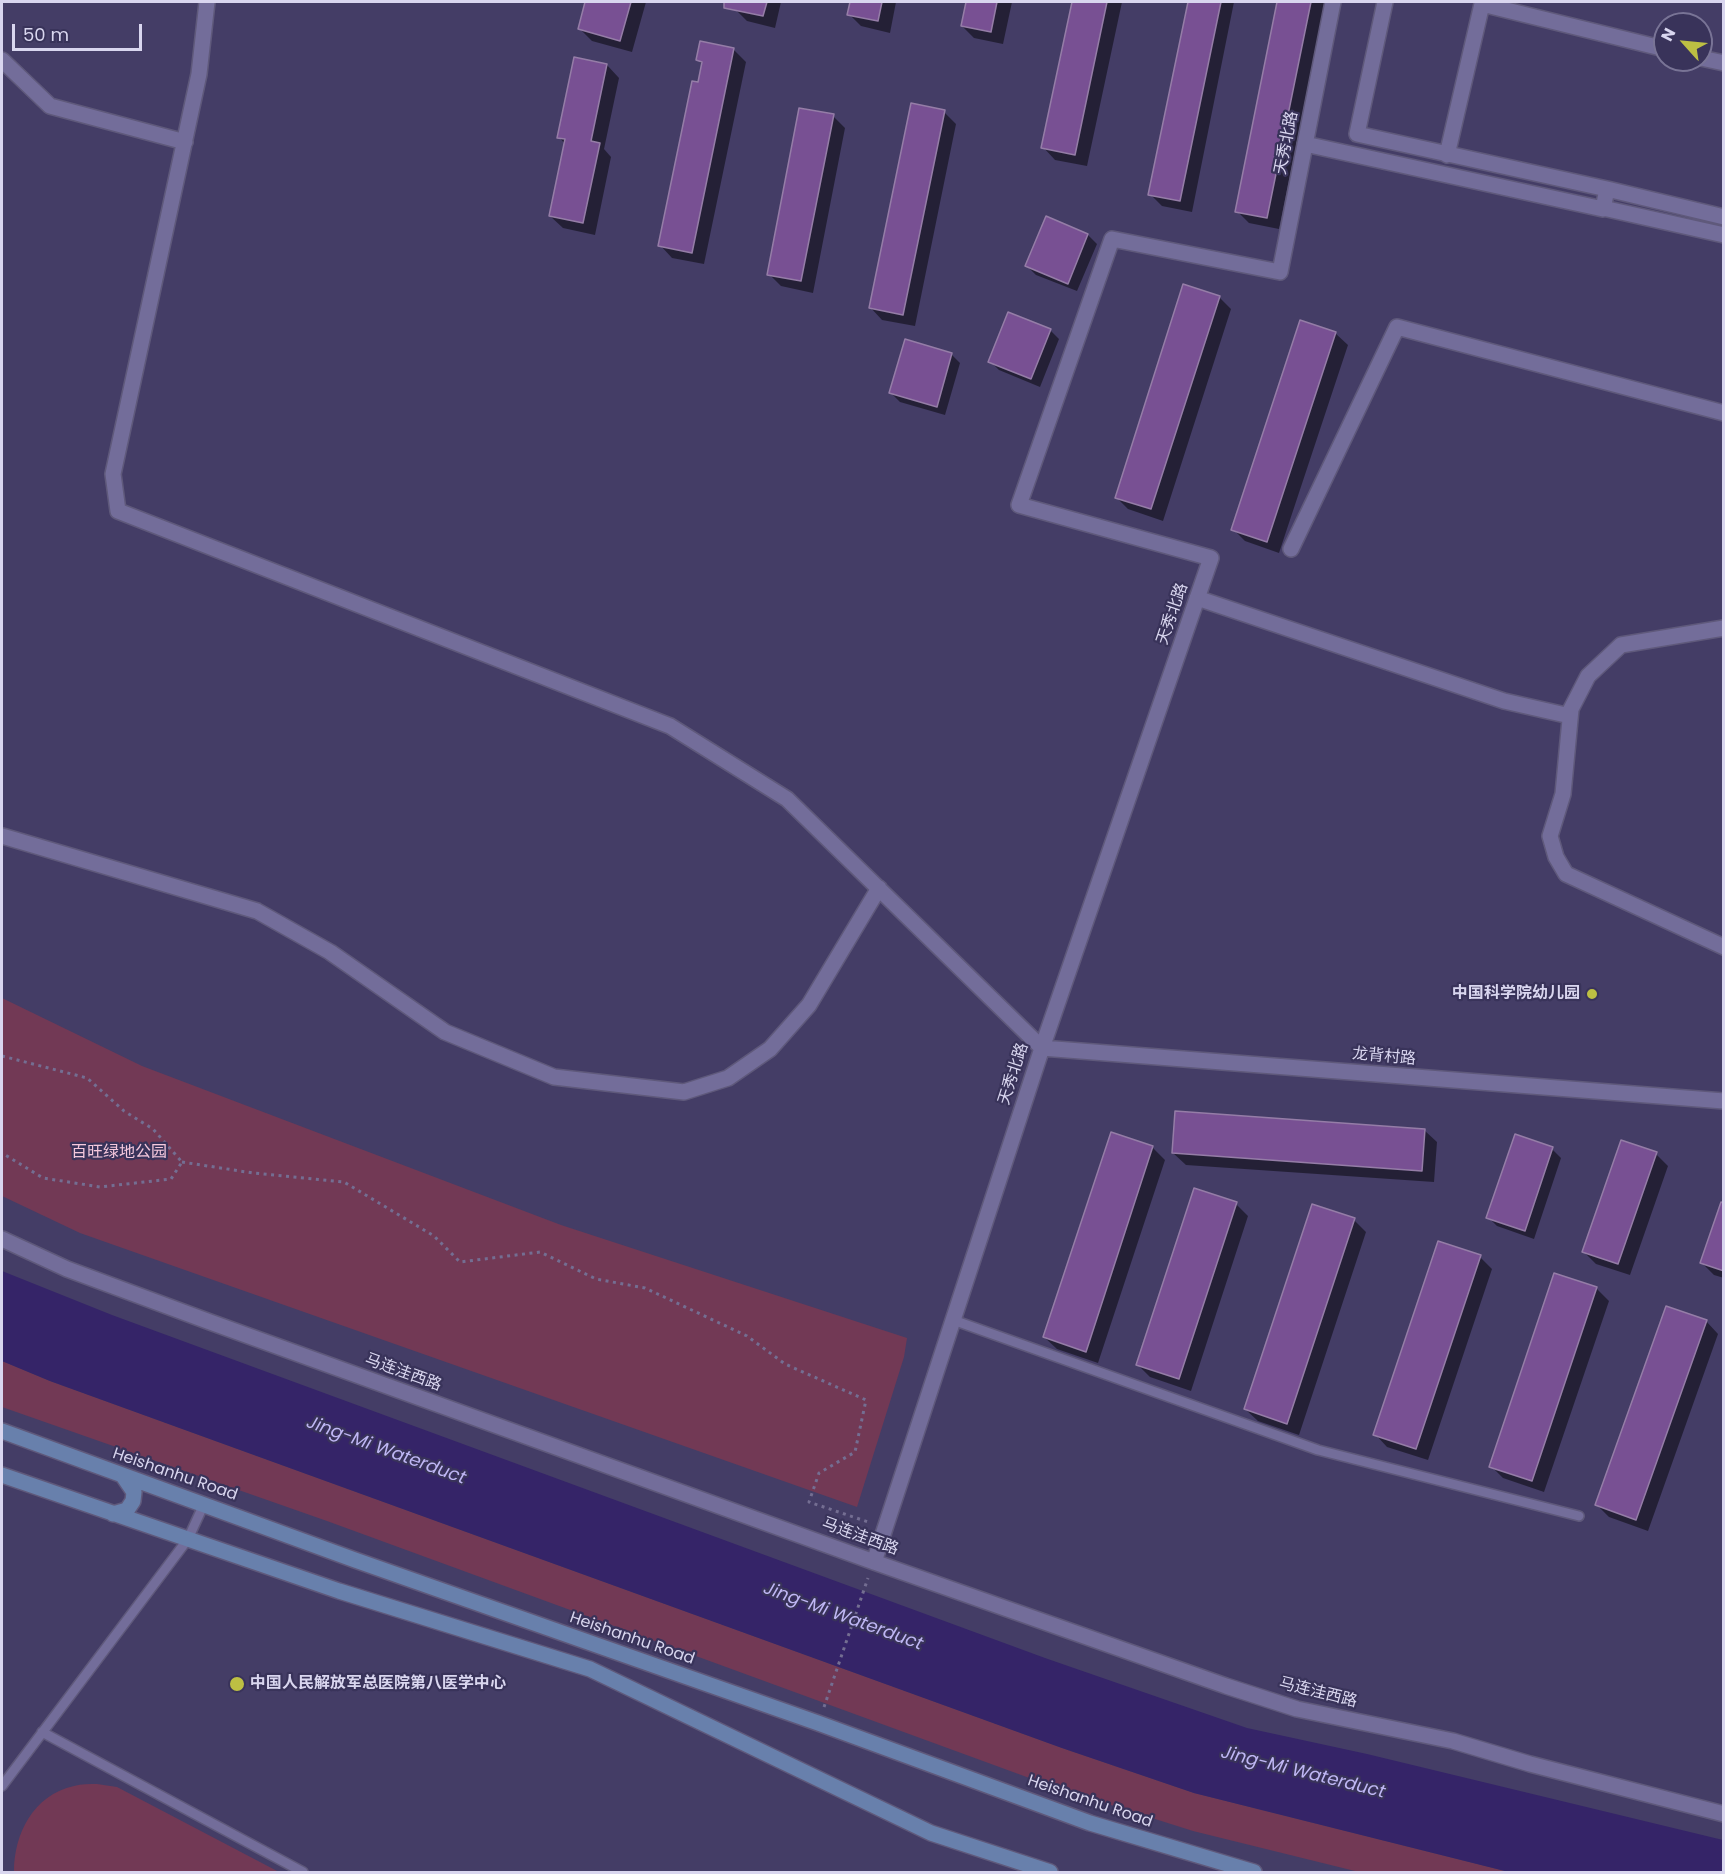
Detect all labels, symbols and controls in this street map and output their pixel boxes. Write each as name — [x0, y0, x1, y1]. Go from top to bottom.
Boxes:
scale bar — [15, 12, 146, 50]
north arrow — [1653, 12, 1713, 72]
text: 50 m — [23, 22, 69, 47]
text: N — [1655, 24, 1681, 45]
street label: 天秀北路 — [1271, 110, 1303, 176]
street label: 天秀北路 — [1154, 581, 1192, 647]
place label: 中国科学院幼儿园 — [1452, 984, 1580, 1004]
marker: 中国科学院幼儿园 — [1585, 987, 1599, 1001]
street label: 天秀北路 — [995, 1041, 1033, 1107]
street label: 龙背村路 — [1351, 1045, 1417, 1069]
park label: 百旺绿地公园 — [71, 1143, 167, 1163]
street label: 马连洼西路 — [362, 1350, 444, 1396]
water label: Jing-Mi Waterduct — [303, 1412, 469, 1490]
street label: Heishanhu Road — [110, 1445, 240, 1505]
street label: 马连洼西路 — [819, 1514, 901, 1560]
water label: Jing-Mi Waterduct — [760, 1578, 926, 1656]
street label: Heishanhu Road — [567, 1609, 697, 1669]
place label: 中国人民解放军总医院第八医学中心 — [250, 1674, 506, 1694]
street label: 马连洼西路 — [1277, 1674, 1359, 1712]
marker: 中国人民解放军总医院第八医学中心 — [228, 1675, 246, 1693]
water label: Jing-Mi Waterduct — [1219, 1742, 1387, 1804]
street label: Heishanhu Road — [1025, 1772, 1155, 1832]

